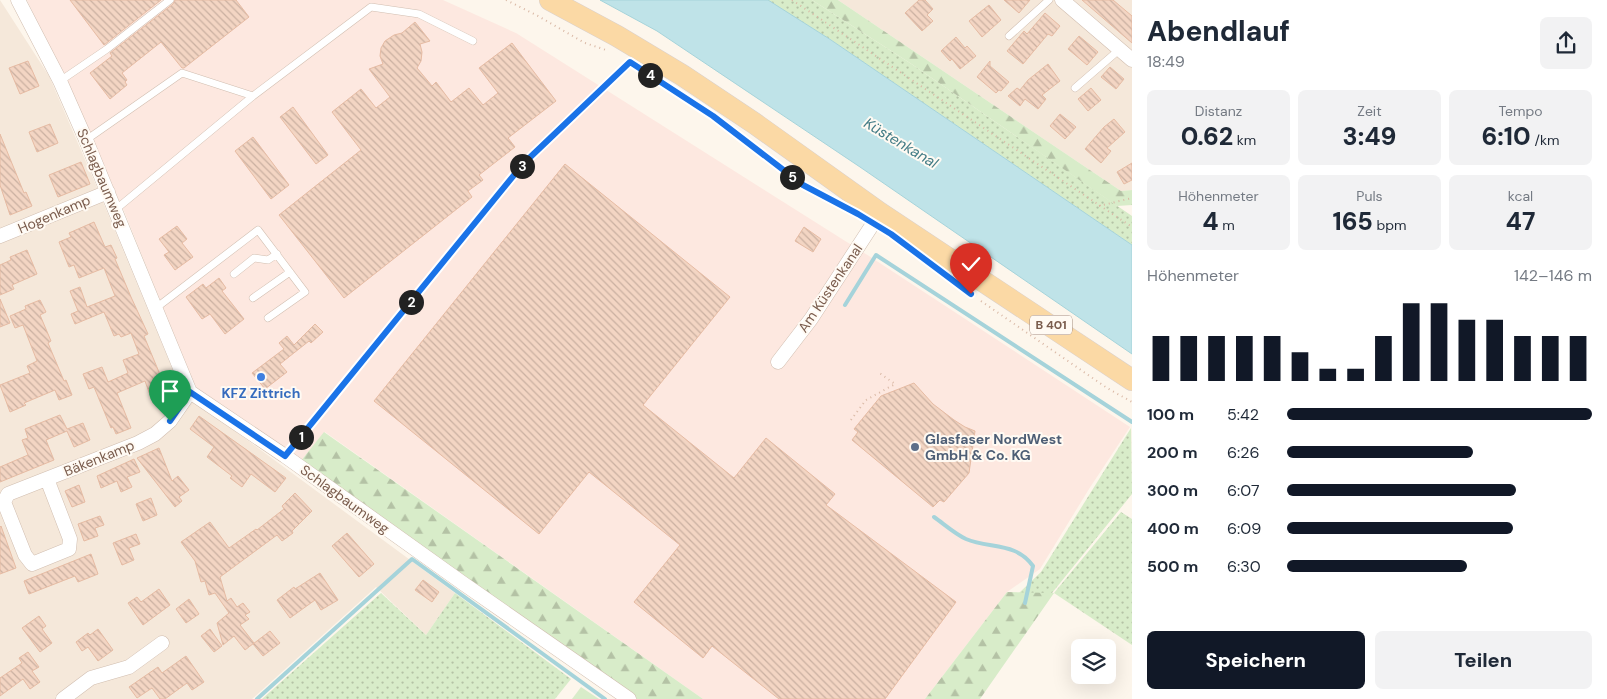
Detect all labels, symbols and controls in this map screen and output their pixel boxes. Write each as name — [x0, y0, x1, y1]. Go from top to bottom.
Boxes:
text: Abendlauf — [1147, 13, 1290, 50]
button: share — [1540, 17, 1592, 69]
text: 18:49 — [1147, 51, 1185, 72]
pin: 4 — [638, 62, 662, 88]
text: 4 — [646, 66, 655, 84]
text: Distanz — [1195, 102, 1242, 120]
text: Zeit — [1357, 102, 1382, 120]
text: Tempo — [1498, 102, 1543, 120]
water label: Küstenkanal — [860, 113, 942, 173]
text: 0.62 — [1181, 120, 1233, 153]
text: 3:49 — [1343, 120, 1396, 153]
text: 6:10 — [1481, 120, 1531, 153]
street label: Schlagbaumweg — [73, 126, 131, 230]
text: km — [1233, 131, 1256, 149]
text: /km — [1531, 131, 1560, 149]
pin: 3 — [510, 154, 534, 178]
text: 3 — [518, 157, 527, 175]
pin: 5 — [780, 164, 804, 190]
text: 5 — [788, 168, 797, 186]
text: Höhenmeter — [1178, 187, 1259, 205]
text: Puls — [1356, 187, 1383, 205]
text: kcal — [1508, 187, 1533, 205]
street label: Hogenkamp — [15, 191, 93, 237]
text: 4 — [1202, 205, 1219, 238]
text: 165 — [1333, 205, 1373, 238]
text: 47 — [1506, 205, 1535, 238]
text: m — [1219, 216, 1235, 234]
text: bpm — [1373, 216, 1406, 234]
street label: Am Küstenkanal — [794, 240, 866, 336]
pin — [950, 243, 992, 294]
icon: check — [957, 250, 985, 278]
text: Höhenmeter — [1147, 265, 1239, 286]
text: 142–146 m — [1514, 265, 1592, 286]
pin: 2 — [398, 290, 424, 314]
text: 2 — [407, 293, 416, 311]
road number: B 401 — [1030, 316, 1072, 334]
pin — [149, 370, 191, 421]
marker: KFZ Zittrich — [255, 371, 267, 383]
icon: arrive — [156, 377, 184, 405]
place label: KFZ Zittrich — [221, 384, 301, 402]
text: 100 m — [1147, 404, 1194, 425]
text: 5:42 — [1227, 404, 1259, 425]
pin: 1 — [288, 424, 314, 450]
text: 1 — [299, 428, 304, 446]
place label: Glasfaser NordWest GmbH & Co. KG — [925, 430, 1062, 464]
street label: Bäkenkamp — [61, 436, 137, 480]
marker: Glasfaser NordWest GmbH & Co. KG — [909, 441, 921, 453]
text: 200 m — [1147, 442, 1198, 463]
text: 6:26 — [1227, 442, 1260, 463]
street label: Schlagbaumweg — [297, 461, 393, 537]
text: 300 m — [1147, 480, 1198, 501]
text: 6:07 — [1227, 480, 1260, 501]
text: 400 m — [1147, 518, 1199, 539]
text: 6:09 — [1227, 518, 1261, 539]
text: 500 m — [1147, 556, 1198, 577]
text: 6:30 — [1227, 556, 1261, 577]
button: Speichern — [1147, 631, 1365, 689]
button: Teilen — [1375, 631, 1592, 689]
map controls — [1071, 639, 1116, 684]
button: layers — [1071, 639, 1116, 684]

